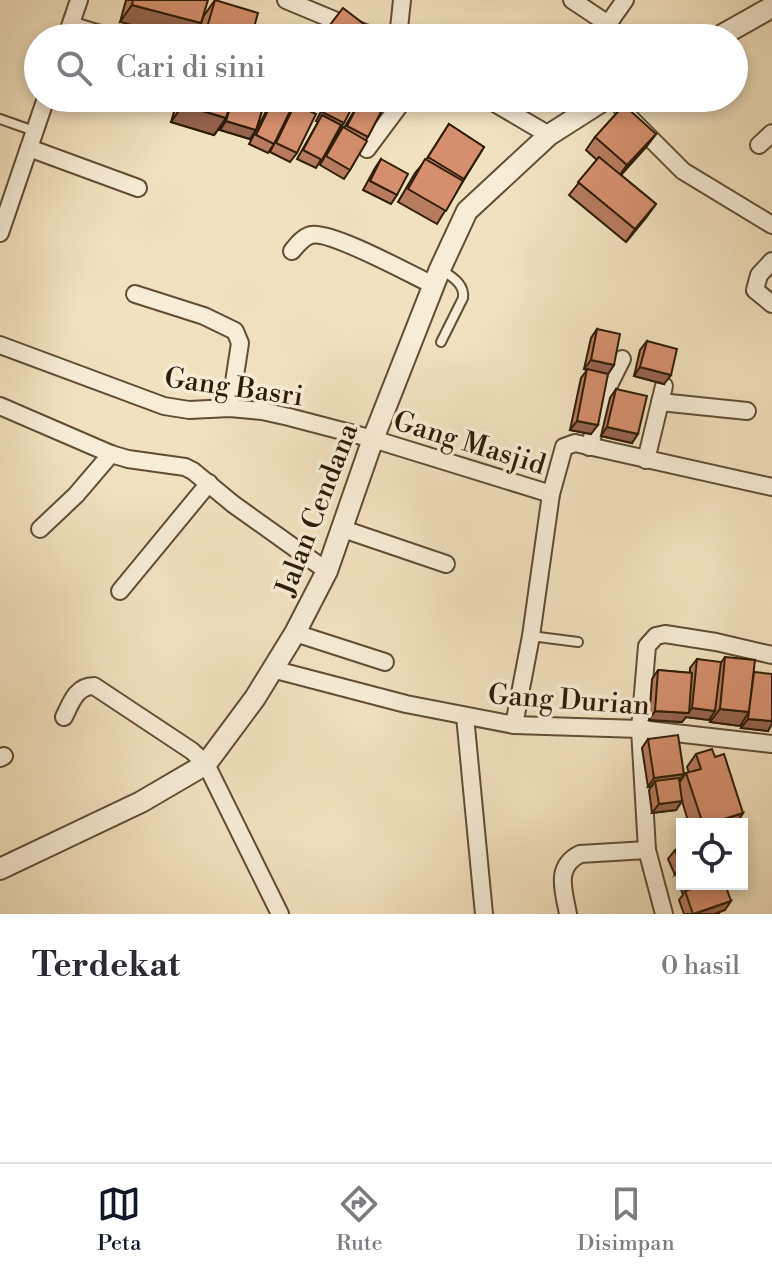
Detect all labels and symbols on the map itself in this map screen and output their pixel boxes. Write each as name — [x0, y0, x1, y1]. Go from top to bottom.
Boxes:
street label: Gang Basri — [162, 360, 305, 415]
street label: Gang Masjid — [389, 404, 550, 483]
street label: Jalan Cendana — [268, 418, 367, 602]
street label: Gang Durian — [487, 677, 651, 724]

